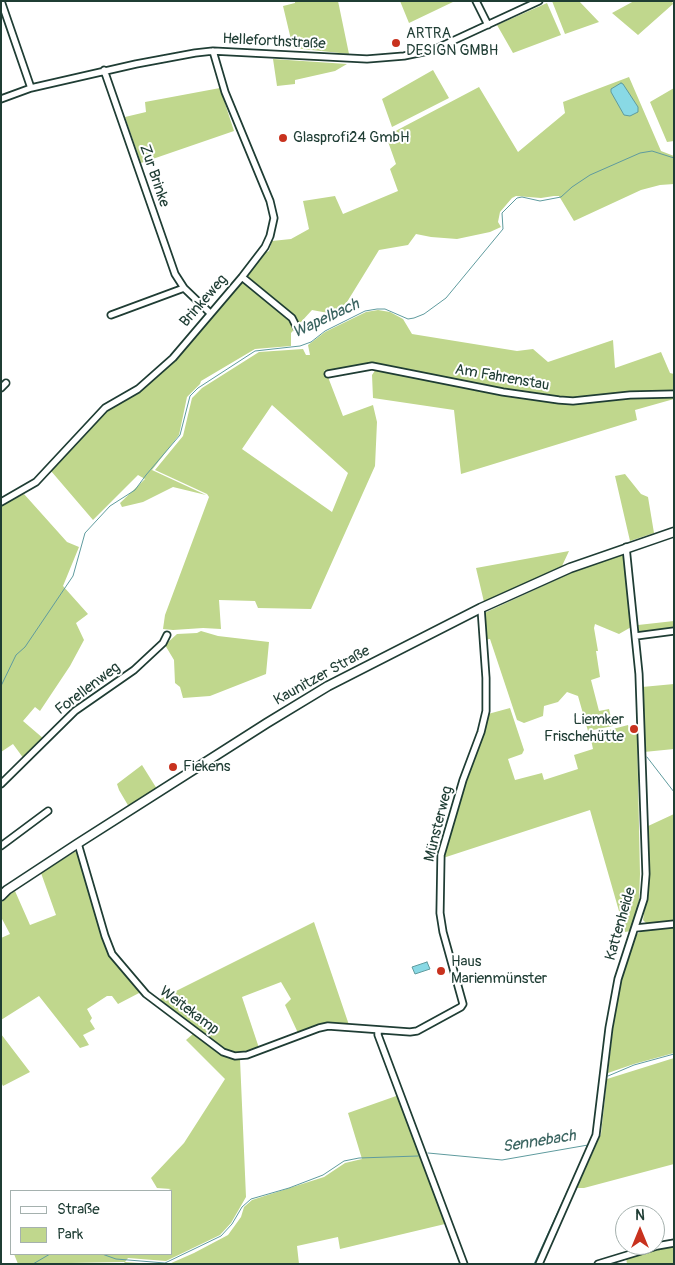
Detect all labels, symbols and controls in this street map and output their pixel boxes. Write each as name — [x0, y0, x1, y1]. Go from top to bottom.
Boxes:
place label: ARTRA DESIGN GMBH — [406, 25, 498, 60]
street label: Helleforthstraße — [222, 30, 326, 54]
marker: ARTRA DESIGN GMBH — [390, 37, 402, 49]
place label: Glasprofi24 GmbH — [293, 129, 409, 147]
marker: Glasprofi24 GmbH — [277, 132, 289, 144]
street label: Zur Brinke — [135, 142, 173, 210]
street label: Brinkeweg — [176, 271, 232, 331]
water label: Wapelbach — [290, 295, 362, 343]
street label: Am Fahrenstau — [453, 361, 551, 395]
street label: Kaunitzer Straße — [271, 642, 373, 710]
street label: Forellenweg — [52, 659, 124, 719]
place label: Liemker Frischehütte — [544, 711, 624, 746]
marker: Liemker Frischehütte — [628, 723, 640, 735]
place label: Fiekens — [183, 758, 230, 776]
marker: Fiekens — [167, 761, 179, 773]
street label: Münsterweg — [421, 784, 457, 864]
street label: Kattenheide — [602, 885, 640, 963]
place label: Haus Marienmünster — [451, 953, 547, 988]
marker: Haus Marienmünster — [435, 965, 447, 977]
street label: Weitekamp — [156, 983, 222, 1039]
water label: Sennebach — [501, 1127, 577, 1157]
legend — [10, 1190, 172, 1255]
text: Straße — [57, 1200, 100, 1219]
north arrow — [615, 1205, 665, 1255]
text: N — [635, 1207, 645, 1224]
text: Park — [57, 1225, 83, 1244]

